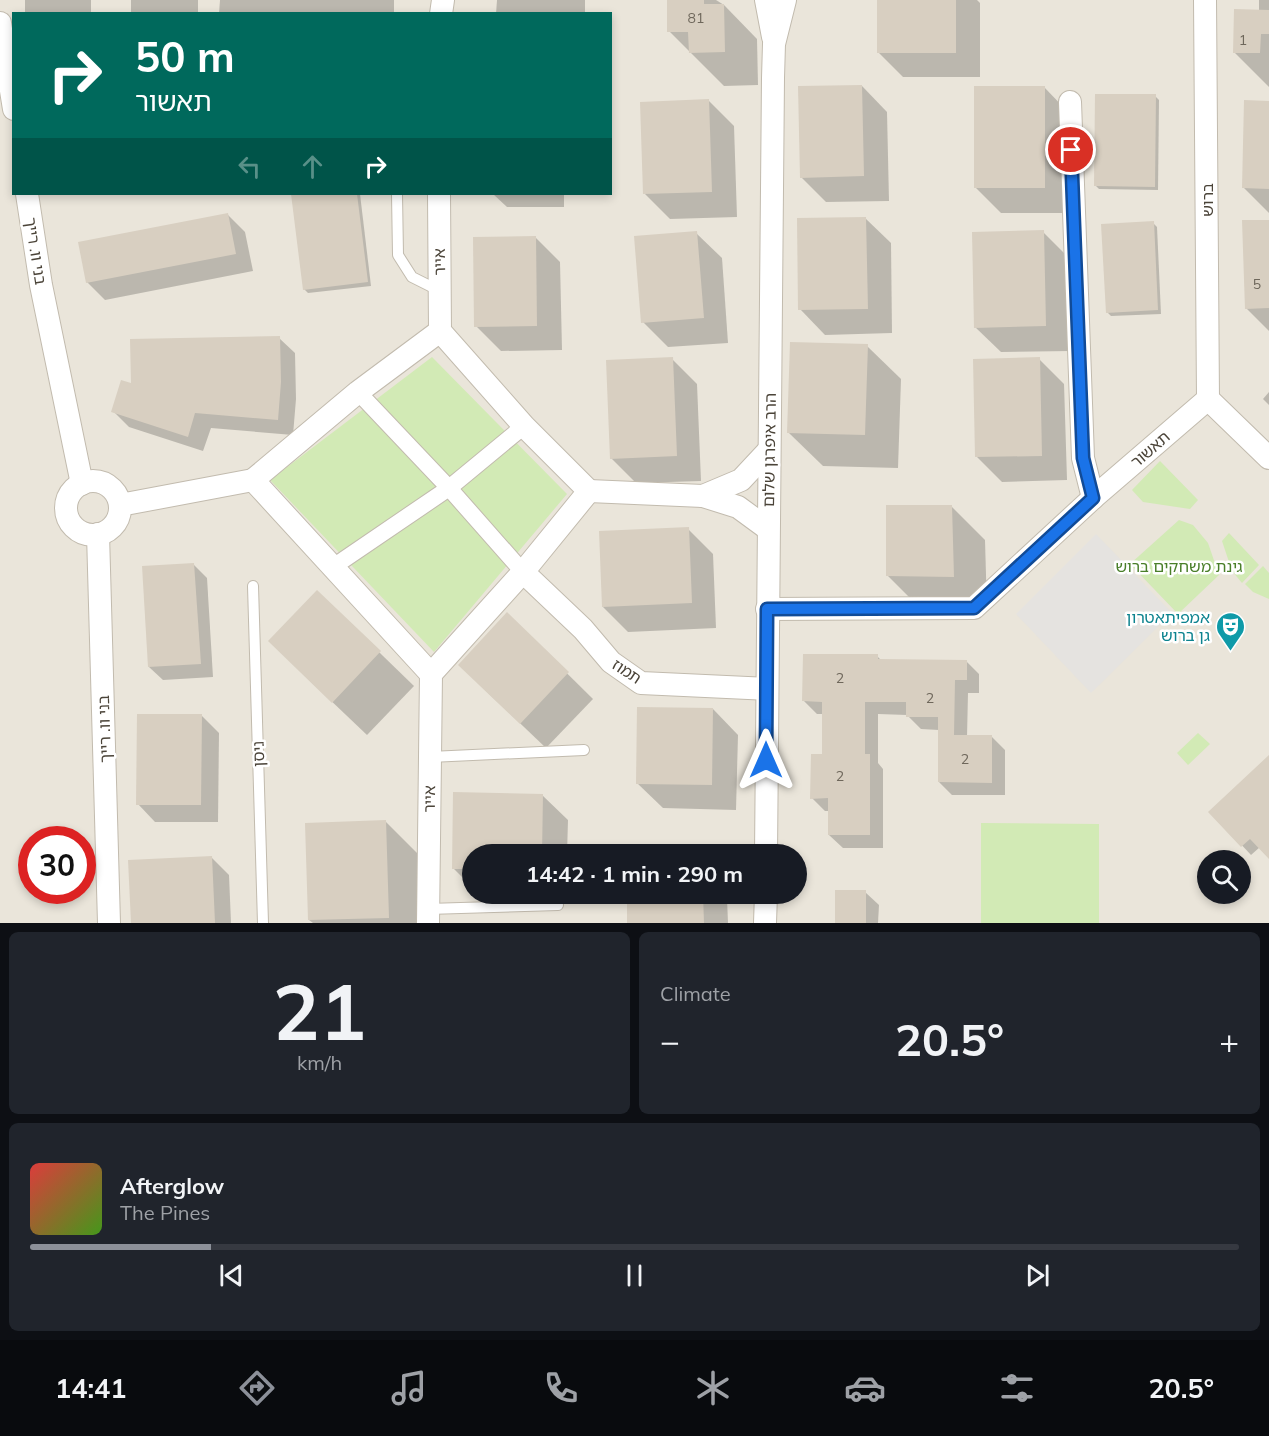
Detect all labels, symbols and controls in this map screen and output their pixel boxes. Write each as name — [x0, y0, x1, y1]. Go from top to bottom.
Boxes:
house number: 81 — [688, 9, 704, 27]
text: 50 m — [135, 30, 235, 83]
house number: 1 — [1239, 31, 1247, 49]
icon: right — [36, 36, 114, 114]
text: תאשור — [135, 84, 212, 118]
pin — [1045, 124, 1096, 175]
icon: arrive — [1054, 133, 1087, 166]
icon: left — [233, 150, 266, 183]
icon: ahead — [296, 150, 329, 183]
icon: right — [359, 150, 392, 183]
street label: ברוש — [1197, 183, 1217, 217]
street label: בני וו. רייך — [21, 216, 51, 286]
street label: אייר — [429, 248, 449, 276]
house number: 5 — [1253, 275, 1261, 293]
street label: הרב איפרגן שלום — [758, 393, 780, 507]
street label: תאשור — [1126, 427, 1174, 471]
park label: גינת משחקים ברוש — [1115, 556, 1243, 576]
place label: אמפיתאטרון גן ברוש — [1126, 607, 1210, 645]
theatre icon: אמפיתאטרון גן ברוש — [1215, 610, 1247, 652]
street label: תמוז — [609, 654, 645, 688]
house number: 2 — [836, 669, 844, 687]
house number: 2 — [926, 689, 934, 707]
street label: בני וו. רייך — [93, 695, 115, 763]
position arrow — [734, 728, 798, 792]
street label: ניסן — [248, 741, 268, 767]
house number: 2 — [961, 750, 969, 768]
house number: 2 — [836, 767, 844, 785]
street label: אייר — [419, 785, 439, 813]
speed limit sign: 30 — [18, 826, 96, 904]
map controls — [1197, 850, 1251, 904]
button: search — [1197, 850, 1251, 904]
text: 14:42 · 1 min · 290 m — [526, 860, 743, 888]
text: 21 — [273, 962, 366, 1060]
text: Climate — [660, 981, 731, 1006]
text: 20.5° — [895, 1011, 1004, 1067]
text: − — [660, 1020, 680, 1061]
text: + — [1219, 1020, 1239, 1061]
text: km/h — [297, 1050, 342, 1075]
text: Afterglow — [120, 1172, 224, 1200]
text: The Pines — [120, 1200, 210, 1225]
icon: previous — [215, 1259, 248, 1292]
icon: pause — [618, 1259, 651, 1292]
icon: next — [1021, 1259, 1054, 1292]
icon: directions — [236, 1367, 278, 1409]
icon: music — [388, 1367, 430, 1409]
icon: phone — [540, 1367, 582, 1409]
icon: climate — [692, 1367, 734, 1409]
icon: car — [844, 1367, 886, 1409]
icon: filters — [996, 1367, 1038, 1409]
text: 14:41 — [55, 1371, 126, 1405]
text: 20.5° — [1148, 1371, 1214, 1405]

